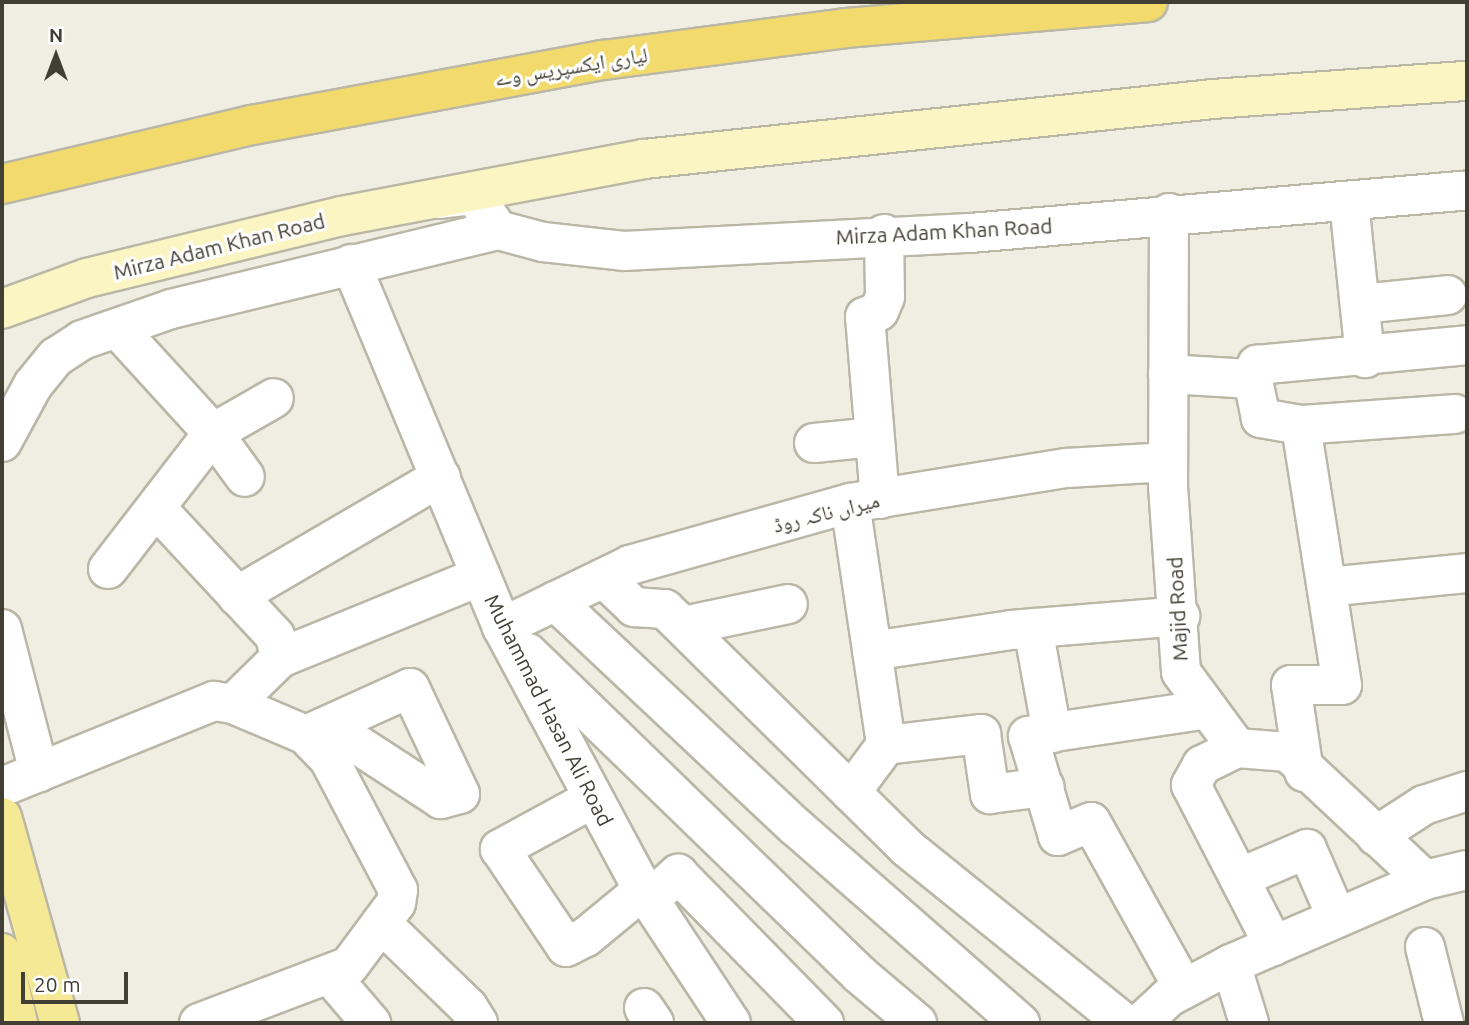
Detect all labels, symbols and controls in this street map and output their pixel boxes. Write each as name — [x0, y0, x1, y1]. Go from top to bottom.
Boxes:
north arrow — [21, 21, 91, 91]
text: N — [49, 24, 63, 46]
street label: لیاری ایکسپریس وے — [493, 41, 649, 91]
street label: Mirza Adam Khan Road — [111, 208, 327, 284]
street label: Mirza Adam Khan Road — [835, 213, 1053, 249]
street label: میراں ناکہ روڈ — [770, 487, 882, 537]
street label: Majid Road — [1162, 556, 1192, 662]
street label: Muhammad Hasan Ali Road — [479, 590, 619, 830]
scale bar — [24, 958, 131, 1002]
text: 20 m — [34, 972, 81, 996]

